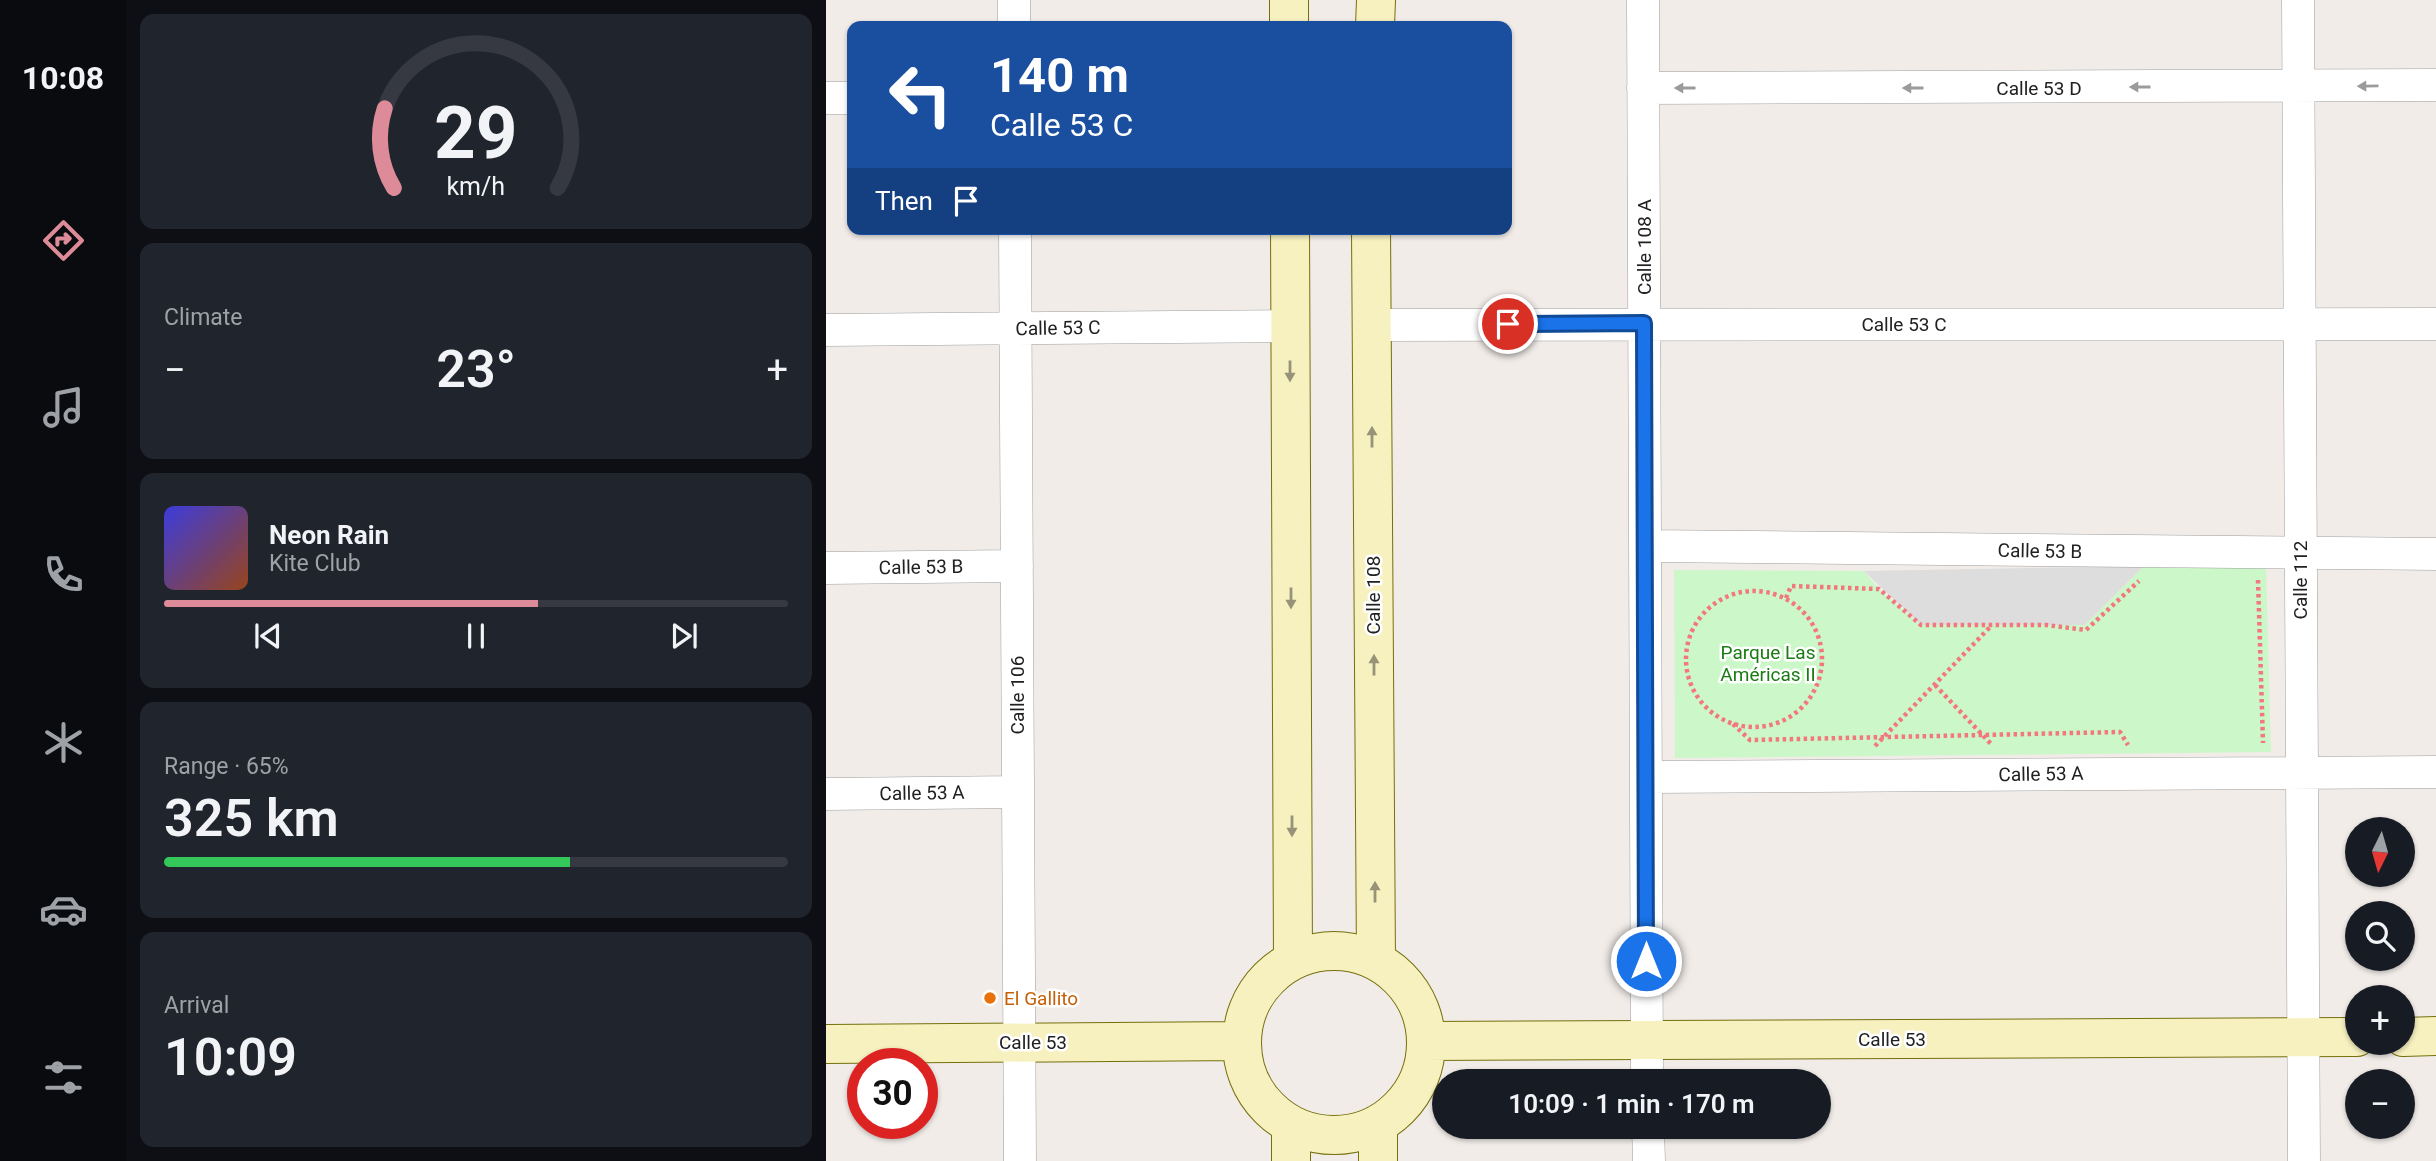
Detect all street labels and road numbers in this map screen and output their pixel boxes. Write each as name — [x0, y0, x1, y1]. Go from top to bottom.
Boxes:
street label: Calle 53 D — [1996, 77, 2082, 100]
street label: Calle 108 A — [1633, 198, 1656, 295]
street label: Calle 53 C — [1861, 313, 1947, 336]
street label: Calle 53 C — [1015, 316, 1101, 340]
street label: Calle 53 B — [1997, 539, 2083, 563]
street label: Calle 112 — [2289, 541, 2312, 619]
street label: Calle 53 B — [878, 555, 964, 579]
street label: Calle 108 — [1362, 556, 1385, 634]
street label: Calle 106 — [1006, 656, 1029, 734]
street label: Calle 53 A — [1998, 762, 2084, 786]
street label: Calle 53 A — [879, 781, 965, 805]
street label: Calle 53 — [1858, 1028, 1926, 1051]
street label: Calle 53 — [999, 1031, 1067, 1054]

